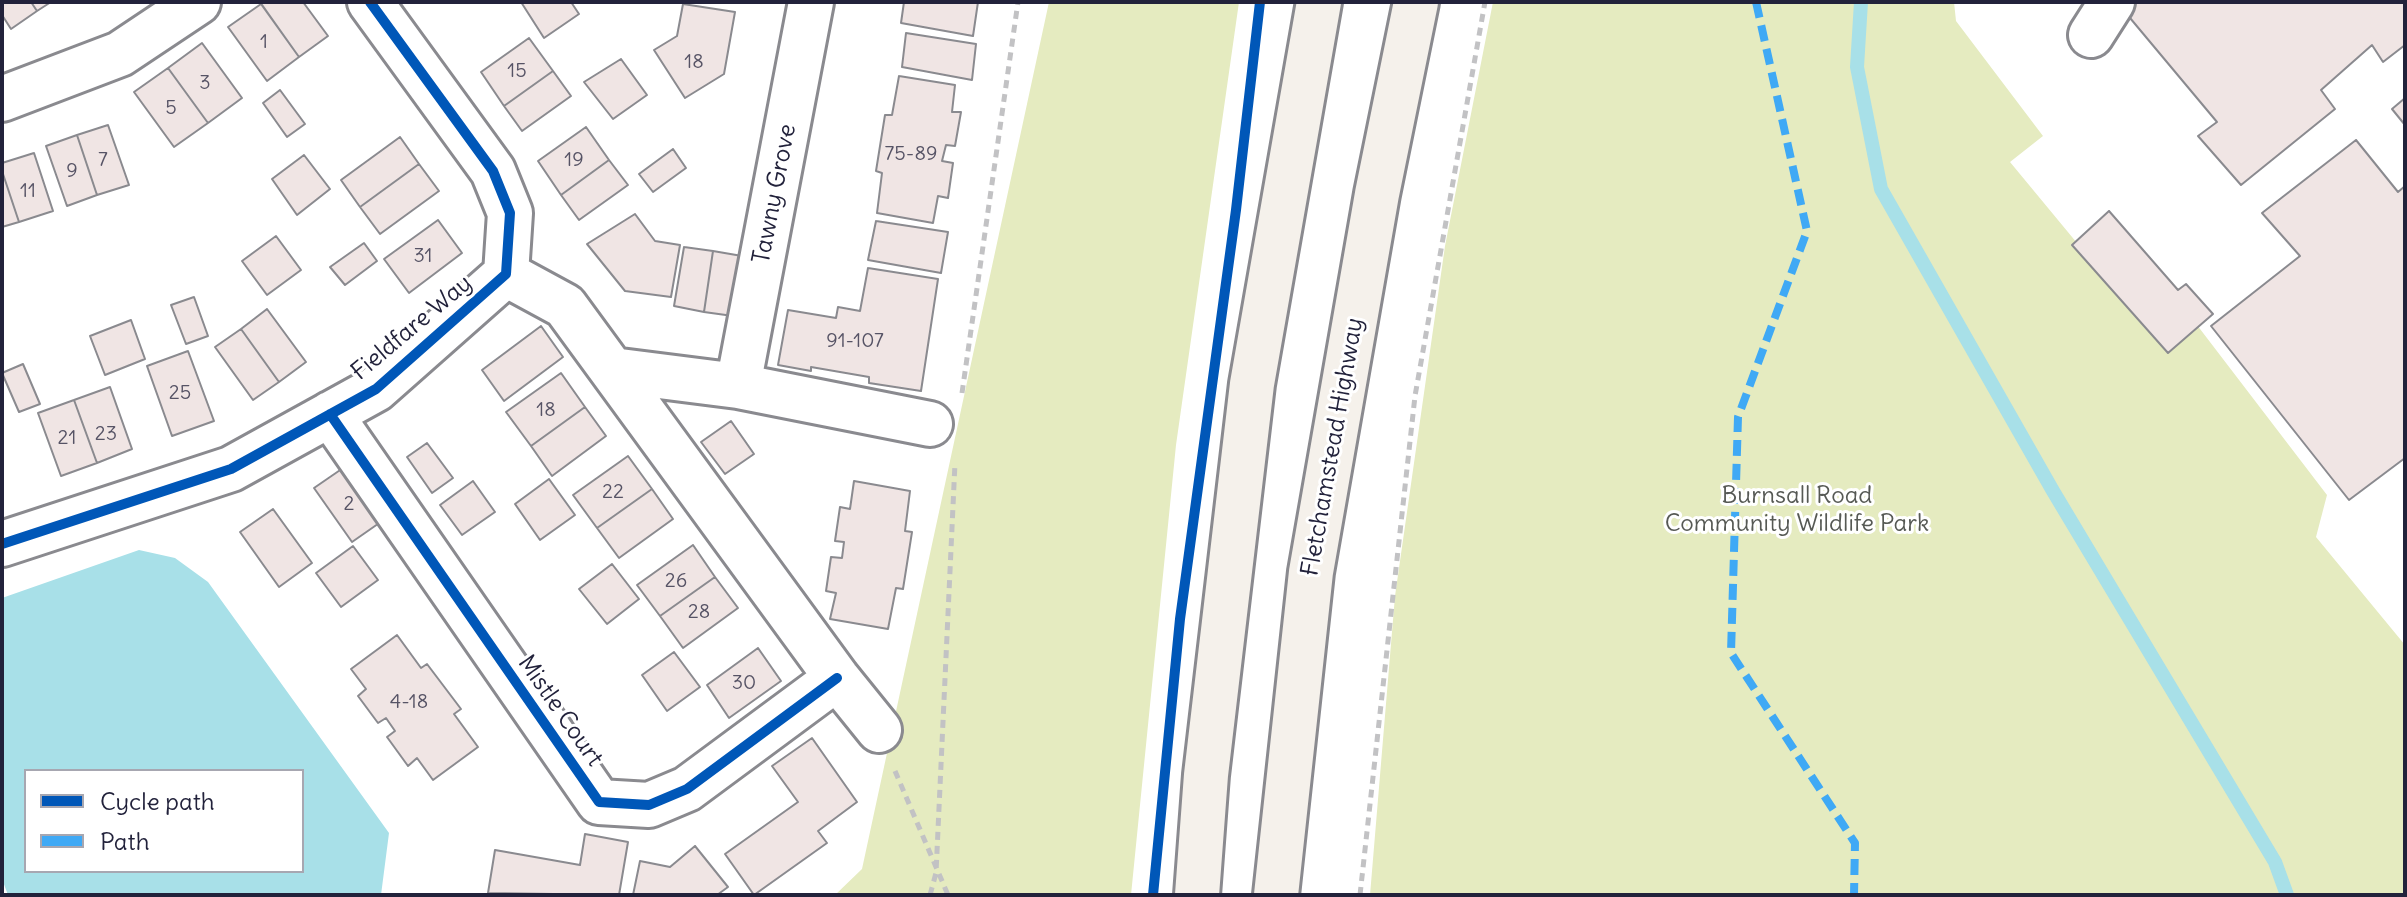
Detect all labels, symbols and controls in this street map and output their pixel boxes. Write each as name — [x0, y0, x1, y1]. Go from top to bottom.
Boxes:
house number: 1 — [260, 30, 268, 54]
house number: 18 — [684, 50, 704, 74]
house number: 15 — [507, 59, 527, 83]
house number: 3 — [199, 71, 211, 95]
house number: 5 — [165, 96, 177, 120]
street label: Tawny Grove — [747, 122, 803, 266]
house number: 75-89 — [885, 142, 937, 166]
house number: 7 — [98, 148, 108, 172]
house number: 19 — [564, 148, 584, 172]
house number: 9 — [66, 159, 78, 183]
house number: 11 — [20, 179, 36, 203]
house number: 31 — [413, 244, 433, 268]
street label: Fieldfare Way — [346, 269, 478, 387]
street label: Fletchamstead Highway — [1296, 316, 1370, 578]
house number: 91-107 — [826, 329, 884, 353]
house number: 25 — [169, 381, 191, 405]
house number: 18 — [536, 398, 556, 422]
house number: 23 — [95, 422, 117, 446]
house number: 21 — [58, 426, 76, 450]
house number: 22 — [602, 480, 624, 504]
park label: Burnsall Road Community Wildlife Park — [1665, 482, 1929, 538]
house number: 2 — [344, 492, 354, 516]
house number: 26 — [665, 569, 687, 593]
house number: 28 — [688, 600, 710, 624]
street label: Mistle Court — [511, 650, 609, 772]
house number: 30 — [732, 671, 756, 695]
house number: 4-18 — [390, 690, 428, 714]
legend — [24, 769, 304, 873]
text: Cycle path — [100, 786, 215, 816]
text: Path — [100, 826, 150, 856]

